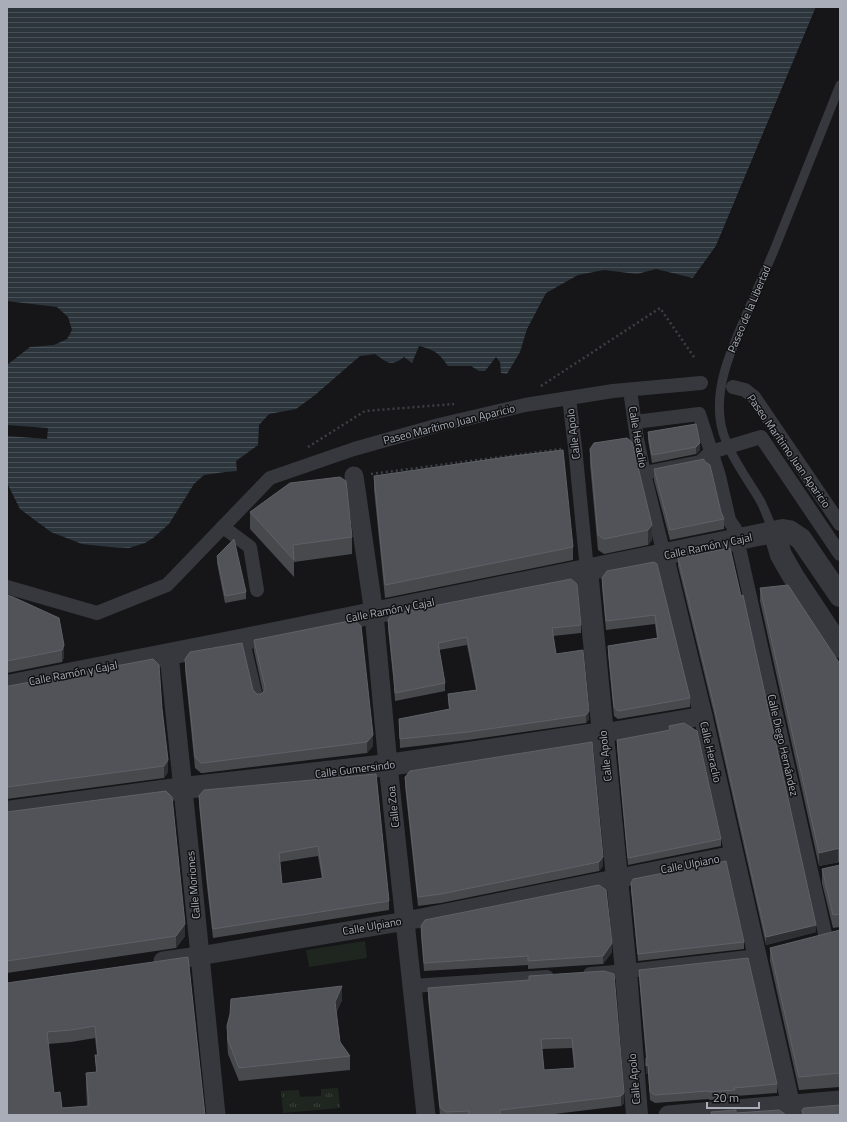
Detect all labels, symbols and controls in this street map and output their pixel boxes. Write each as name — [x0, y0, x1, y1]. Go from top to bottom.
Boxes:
street label: Paseo de la Libertad — [723, 263, 775, 355]
street label: Paseo Marítimo Juan Aparicio — [744, 391, 835, 511]
street label: Paseo Marítimo Juan Aparicio — [381, 400, 517, 448]
street label: Calle Heraclio — [625, 405, 651, 469]
street label: Calle Apolo — [562, 407, 584, 460]
street label: Calle Ramón y Cajal — [662, 529, 754, 563]
street label: Calle Ramón y Cajal — [344, 594, 436, 626]
street label: Calle Ramón y Cajal — [27, 657, 119, 689]
street label: Calle Diego Hernández — [764, 693, 802, 797]
street label: Calle Heraclio — [696, 720, 726, 784]
street label: Calle Apolo — [594, 730, 616, 782]
street label: Calle Gumersindo — [314, 756, 396, 782]
street label: Calle Zoa — [383, 785, 403, 829]
street label: Calle Moriones — [182, 850, 204, 920]
street label: Calle Ulpiano — [659, 850, 721, 878]
street label: Calle Ulpiano — [341, 913, 403, 939]
street label: Calle Apolo — [624, 1053, 644, 1105]
scale bar — [707, 1084, 759, 1110]
text: 20 m — [713, 1088, 739, 1107]

